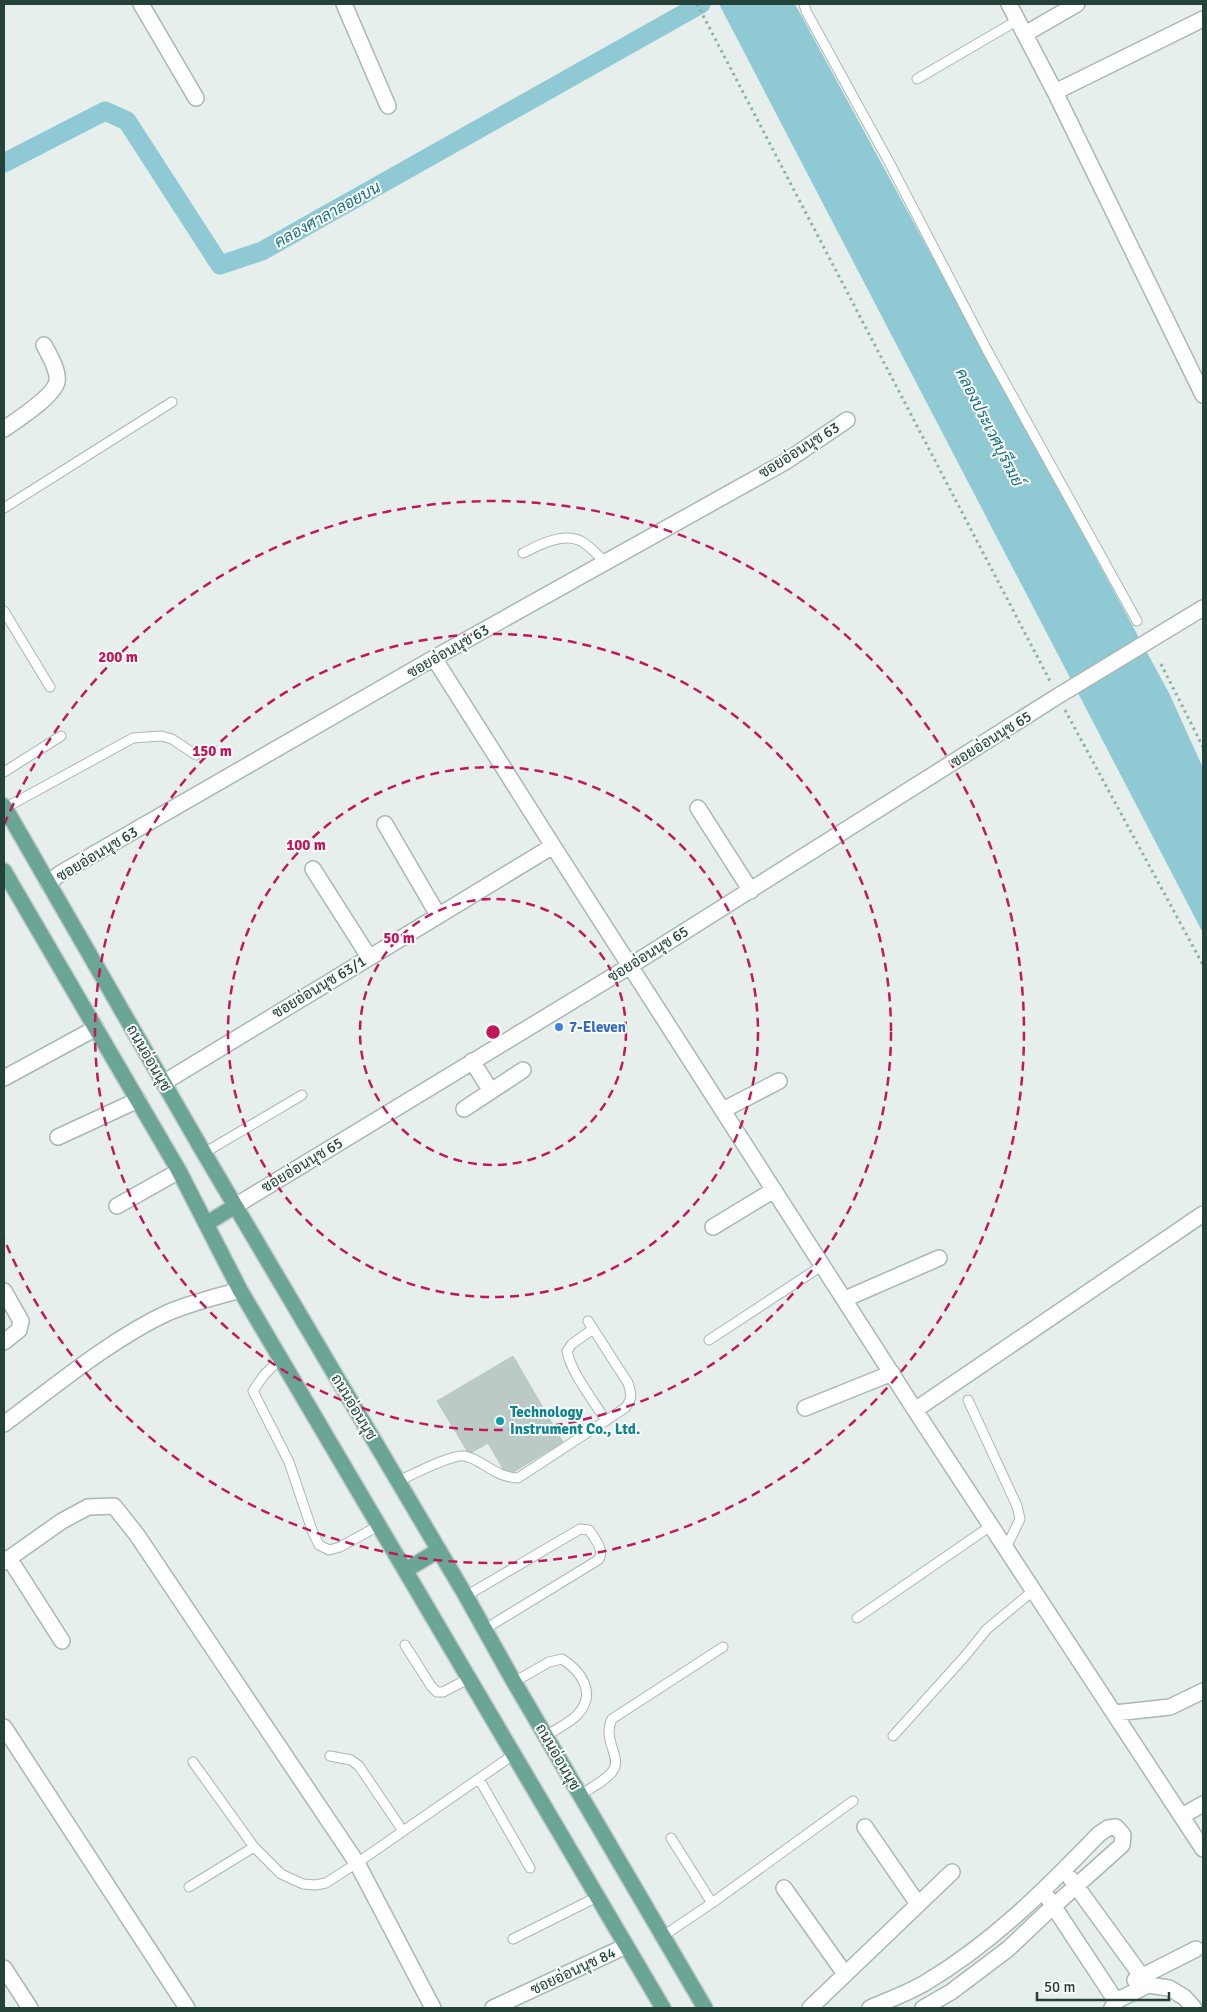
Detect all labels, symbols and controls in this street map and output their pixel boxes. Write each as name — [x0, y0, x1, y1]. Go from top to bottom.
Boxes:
water label: คลองศาลาลอยบน — [271, 177, 384, 252]
water label: คลองประเวศบุรีรมย์ — [950, 364, 1031, 492]
street label: ซอยอ่อนนุช 63 — [755, 417, 844, 484]
street label: ซอยอ่อนนุช 63 — [403, 619, 493, 684]
text: 200 m — [98, 648, 138, 666]
street label: ซอยอ่อนนุช 65 — [947, 706, 1036, 773]
text: 150 m — [192, 742, 232, 760]
street label: ซอยอ่อนนุช 63 — [52, 822, 142, 887]
text: 100 m — [286, 836, 326, 854]
street label: ซอยอ่อนนุช 65 — [604, 921, 693, 988]
text: 50 m — [383, 929, 415, 947]
street label: ซอยอ่อนนุช 63/1 — [268, 951, 370, 1024]
place label: 7-Eleven — [569, 1018, 626, 1036]
street label: ถนนอ่อนนุช — [121, 1021, 176, 1095]
marker: 7-Eleven — [553, 1021, 565, 1033]
centre of rings — [484, 1023, 502, 1041]
street label: ซอยอ่อนนุช 65 — [257, 1133, 347, 1198]
street label: ถนนอ่อนนุช — [326, 1370, 382, 1444]
place label: Technology Instrument Co., Ltd. — [510, 1403, 640, 1438]
marker: Technology Instrument Co., Ltd. — [494, 1415, 506, 1427]
street label: ถนนอ่อนนุช — [530, 1720, 585, 1794]
street label: ซอยอ่อนนุช 84 — [527, 1943, 619, 2000]
scale bar — [1037, 1970, 1170, 2002]
text: 50 m — [1044, 1978, 1075, 1996]

